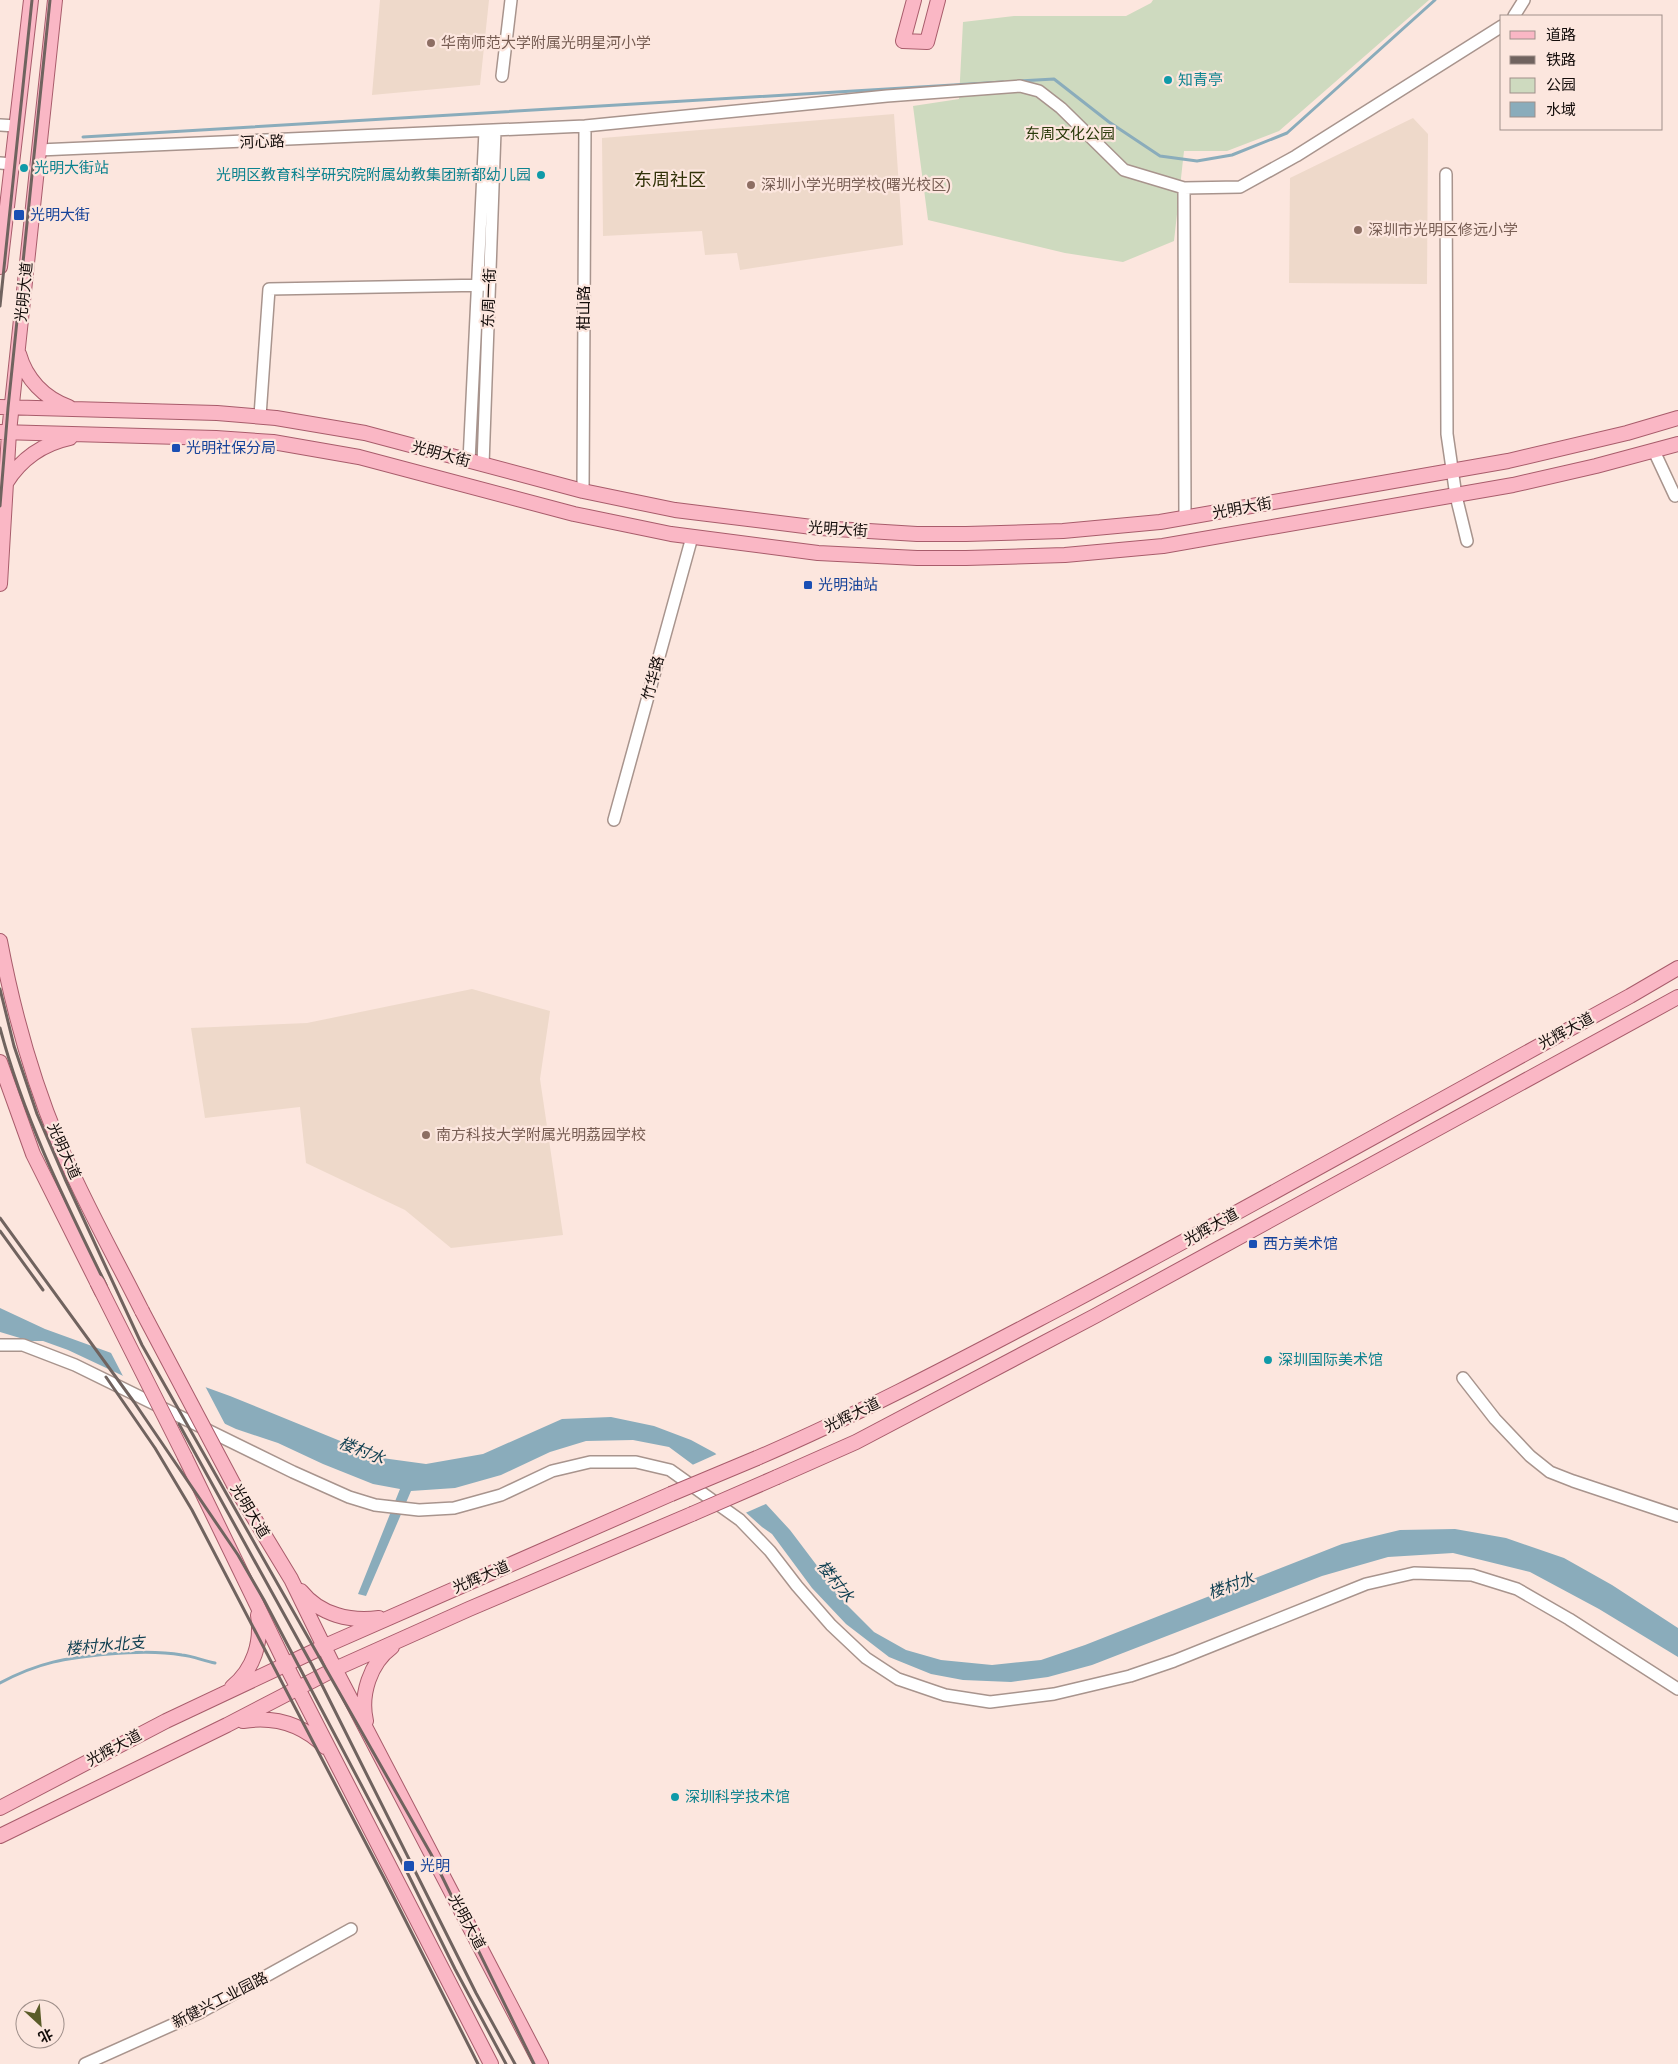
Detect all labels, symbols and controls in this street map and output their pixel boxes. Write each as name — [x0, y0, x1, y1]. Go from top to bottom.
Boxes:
legend — [1500, 15, 1663, 130]
text: 道路 — [1546, 26, 1576, 43]
place label: 华南师范大学附属光明星河小学 — [441, 34, 651, 51]
marker: 华南师范大学附属光明星河小学 — [425, 37, 437, 49]
text: 铁路 — [1546, 51, 1576, 68]
place label: 知青亭 — [1178, 71, 1223, 88]
marker: 知青亭 — [1162, 74, 1174, 86]
text: 公园 — [1546, 76, 1576, 93]
text: 水域 — [1546, 101, 1576, 118]
park label: 东周文化公园 — [1025, 125, 1115, 142]
street label: 河心路 — [239, 132, 285, 151]
place label: 光明大街站 — [34, 159, 109, 176]
marker: 光明大街站 — [18, 162, 30, 174]
place label: 光明区教育科学研究院附属幼教集团新都幼儿园 — [216, 166, 531, 183]
marker: 光明区教育科学研究院附属幼教集团新都幼儿园 — [535, 169, 547, 181]
district label: 东周社区 — [634, 170, 706, 190]
place label: 深圳小学光明学校(曙光校区) — [761, 176, 951, 193]
marker: 深圳小学光明学校(曙光校区) — [745, 179, 757, 191]
place label: 光明大街 — [30, 206, 90, 223]
marker: 光明大街 — [12, 208, 26, 222]
place label: 深圳市光明区修远小学 — [1368, 221, 1518, 238]
marker: 深圳市光明区修远小学 — [1352, 224, 1364, 236]
street label: 光明大道 — [12, 261, 35, 323]
street label: 东周一街 — [479, 268, 498, 328]
street label: 柑山路 — [575, 285, 592, 331]
street label: 光明大街 — [410, 438, 472, 469]
place label: 光明社保分局 — [186, 439, 276, 456]
marker: 光明社保分局 — [170, 442, 182, 454]
street label: 光明大街 — [1211, 494, 1273, 521]
street label: 光明大街 — [808, 518, 869, 539]
place label: 光明油站 — [818, 576, 878, 593]
marker: 光明油站 — [802, 579, 814, 591]
street label: 竹华路 — [638, 654, 667, 702]
street label: 光辉大道 — [1535, 1009, 1596, 1052]
street label: 光明大道 — [44, 1120, 84, 1182]
place label: 南方科技大学附属光明荔园学校 — [436, 1126, 646, 1143]
marker: 南方科技大学附属光明荔园学校 — [420, 1129, 432, 1141]
street label: 光辉大道 — [1180, 1205, 1241, 1249]
place label: 西方美术馆 — [1263, 1235, 1338, 1252]
marker: 西方美术馆 — [1247, 1238, 1259, 1250]
place label: 深圳国际美术馆 — [1278, 1351, 1383, 1368]
marker: 深圳国际美术馆 — [1262, 1354, 1274, 1366]
street label: 光辉大道 — [821, 1394, 882, 1435]
water label: 楼村水 — [336, 1434, 388, 1467]
street label: 光明大道 — [228, 1481, 273, 1541]
street label: 光辉大道 — [450, 1557, 512, 1596]
water label: 楼村水 — [814, 1557, 858, 1606]
water label: 楼村水 — [1206, 1569, 1258, 1602]
water label: 楼村水北支 — [64, 1633, 148, 1657]
street label: 光辉大道 — [83, 1726, 144, 1769]
place label: 深圳科学技术馆 — [685, 1788, 790, 1805]
marker: 深圳科学技术馆 — [669, 1791, 681, 1803]
place label: 光明 — [420, 1857, 450, 1874]
marker: 光明 — [402, 1859, 416, 1873]
street label: 光明大道 — [446, 1891, 489, 1952]
street label: 新健兴工业园路 — [169, 1968, 270, 2031]
north arrow — [15, 1999, 65, 2049]
text: 北 — [36, 2025, 55, 2046]

